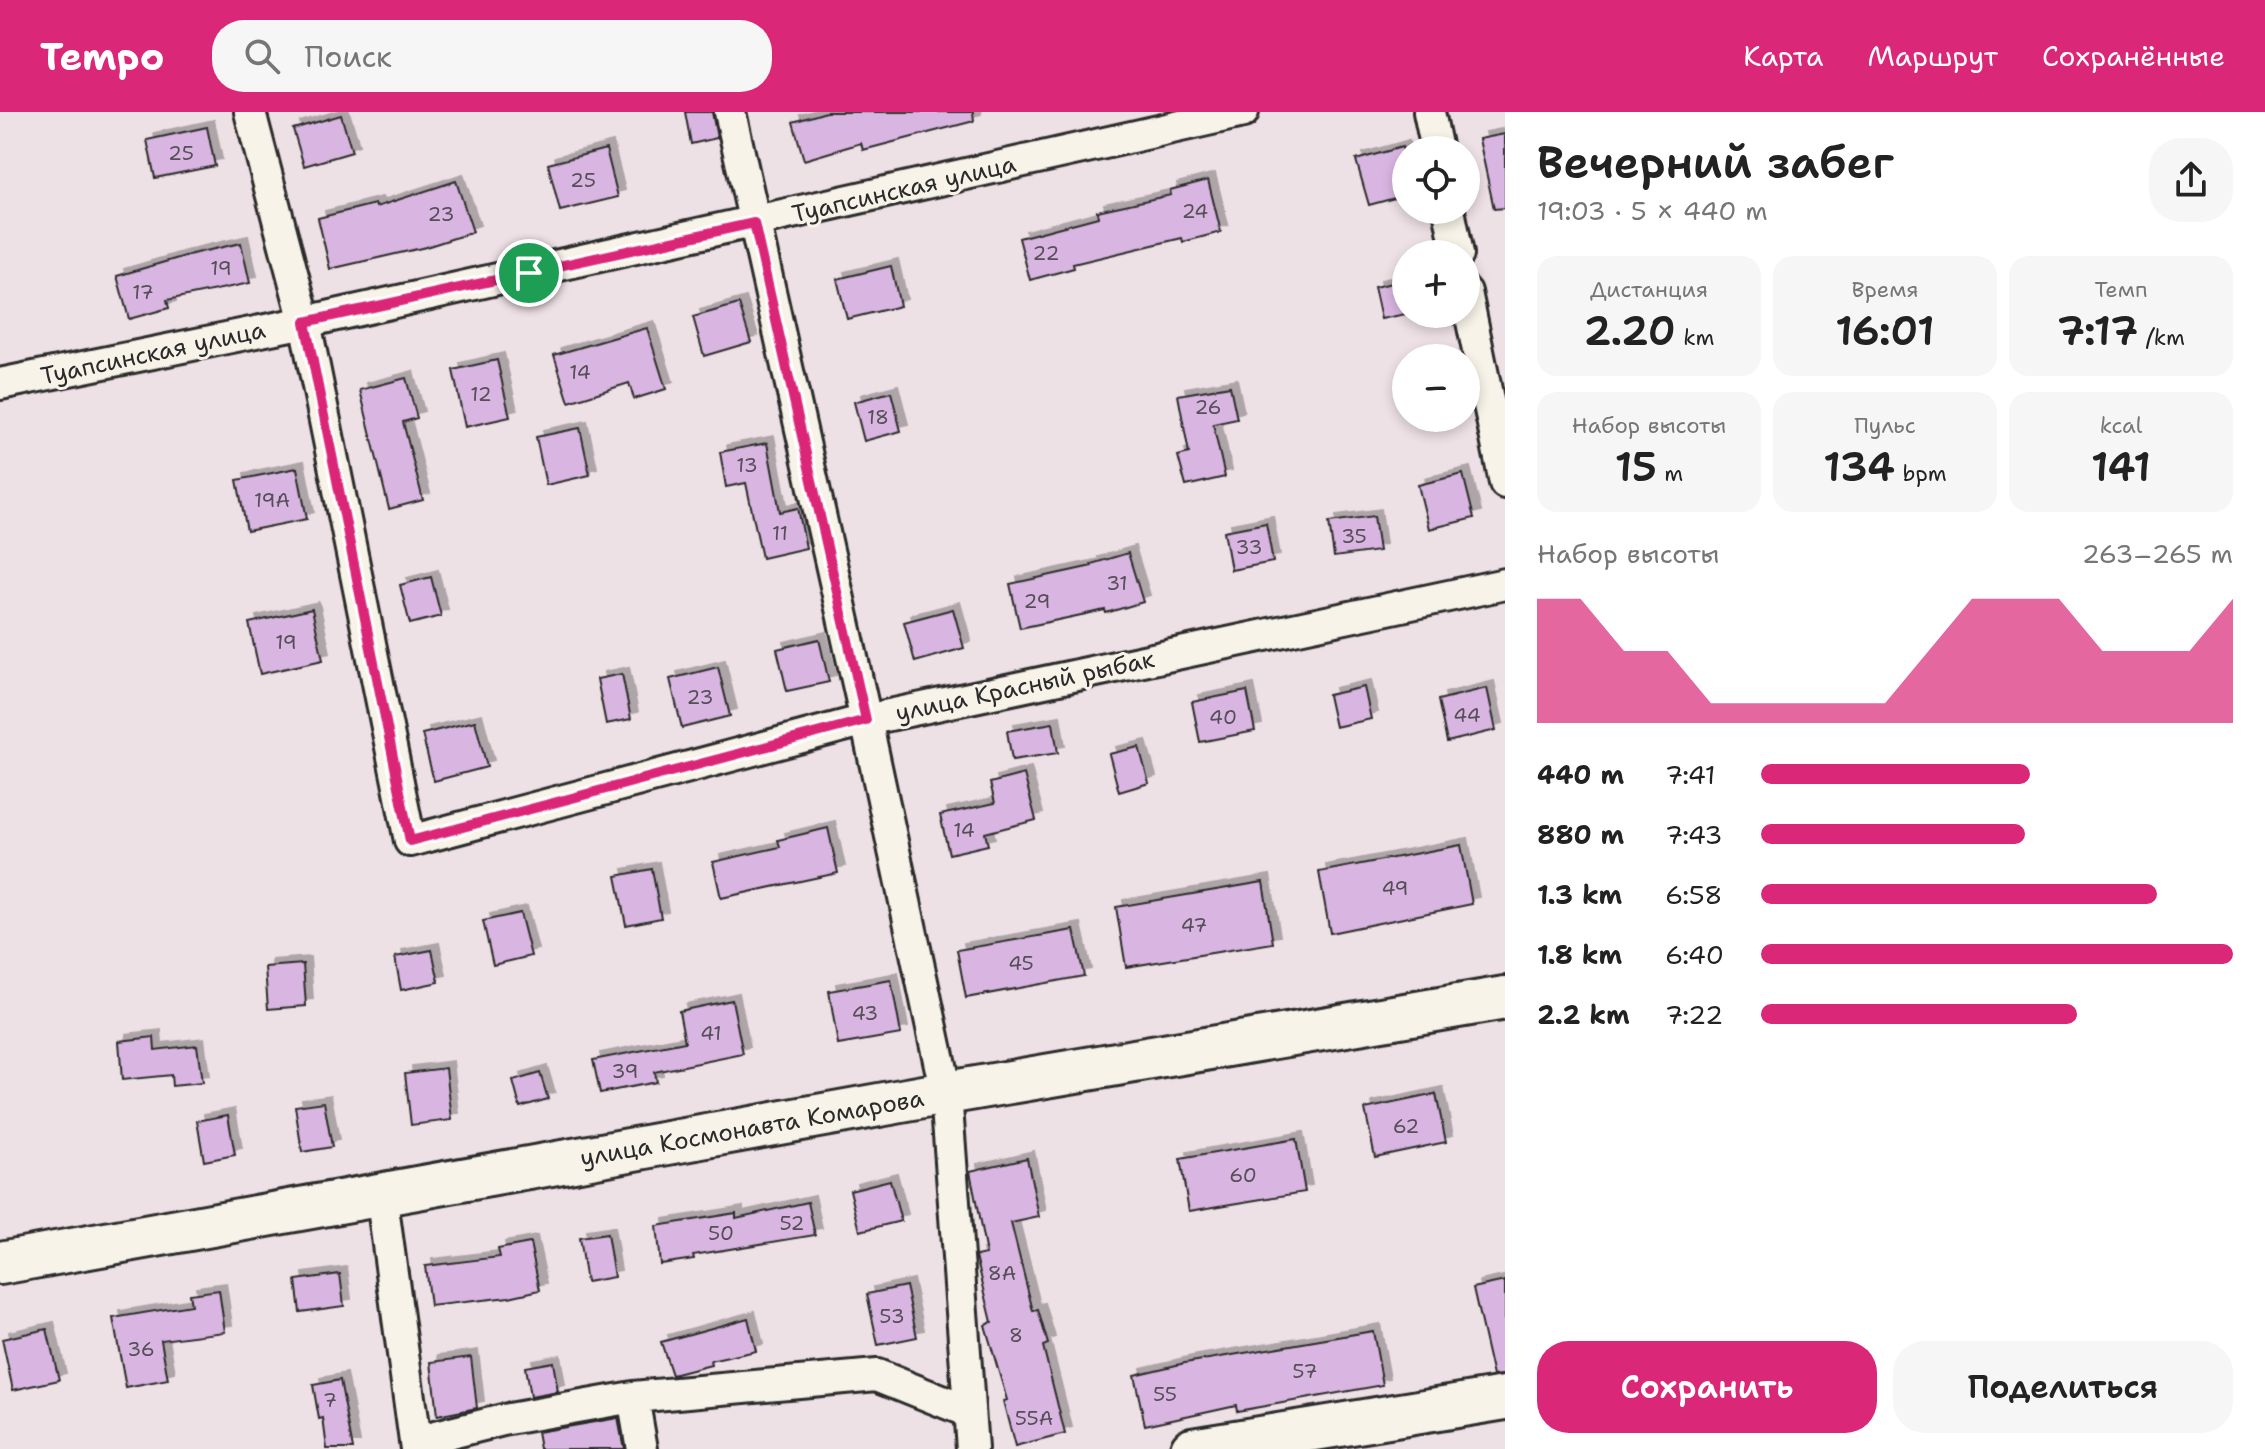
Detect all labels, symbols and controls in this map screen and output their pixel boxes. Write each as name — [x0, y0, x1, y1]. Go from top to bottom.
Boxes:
search box — [212, 20, 772, 92]
text: Tempo — [40, 31, 164, 82]
icon: search — [240, 34, 284, 78]
text: Поиск — [304, 36, 392, 77]
text: Карта — [1743, 37, 1823, 75]
text: Маршрут — [1867, 37, 1998, 75]
text: Сохранённые — [2042, 37, 2225, 75]
text: Вечерний забег — [1537, 133, 1894, 192]
map controls — [1392, 136, 1480, 432]
button: locate — [1392, 136, 1480, 224]
button: share — [2149, 138, 2233, 222]
house number: 25 — [168, 140, 194, 166]
street label: Туапсинская улица — [789, 148, 1019, 230]
house number: 25 — [570, 167, 596, 193]
text: 19:03 · 5 × 440 m — [1537, 193, 1768, 228]
house number: 24 — [1182, 198, 1208, 224]
house number: 23 — [428, 201, 454, 227]
pin — [495, 239, 563, 307]
house number: 22 — [1033, 240, 1060, 266]
button: + — [1392, 240, 1480, 328]
icon: arrive — [507, 251, 551, 295]
house number: 19 — [210, 255, 232, 281]
text: Дистанция — [1590, 275, 1708, 304]
text: Время — [1851, 275, 1919, 304]
text: Темп — [2094, 275, 2148, 304]
house number: 17 — [132, 279, 154, 305]
text: 2.20 — [1584, 304, 1676, 358]
text: 16:01 — [1835, 304, 1935, 358]
text: 7:17 — [2057, 304, 2138, 358]
street label: Туапсинская улица — [38, 314, 268, 392]
text: km — [1676, 323, 1715, 352]
text: /km — [2138, 323, 2185, 352]
button: − — [1392, 344, 1480, 432]
house number: 14 — [569, 359, 591, 385]
house number: 12 — [470, 381, 492, 407]
house number: 26 — [1194, 394, 1222, 420]
house number: 18 — [867, 404, 889, 430]
text: Набор высоты — [1572, 411, 1726, 440]
text: Пульс — [1854, 411, 1916, 440]
text: kcal — [2100, 411, 2142, 440]
text: 15 — [1615, 440, 1657, 494]
text: 134 — [1823, 440, 1895, 494]
text: 141 — [2091, 440, 2151, 494]
house number: 13 — [736, 452, 758, 478]
text: m — [1657, 459, 1683, 488]
text: bpm — [1895, 459, 1947, 488]
house number: 19А — [254, 487, 290, 513]
house number: 11 — [772, 520, 788, 546]
house number: 35 — [1341, 523, 1367, 549]
house number: 33 — [1236, 534, 1262, 560]
text: Набор высоты — [1537, 536, 1719, 571]
text: 263–265 m — [2082, 536, 2233, 571]
house number: 31 — [1106, 570, 1128, 596]
house number: 29 — [1024, 588, 1050, 614]
house number: 19 — [275, 629, 297, 655]
street label: улица Красный рыбак — [893, 643, 1158, 729]
house number: 23 — [687, 684, 713, 710]
house number: 44 — [1453, 702, 1481, 728]
house number: 40 — [1209, 704, 1237, 730]
text: 440 m — [1537, 757, 1624, 792]
text: 7:41 — [1665, 757, 1716, 792]
house number: 14 — [953, 817, 975, 843]
text: 880 m — [1537, 817, 1624, 852]
text: 7:43 — [1665, 817, 1722, 852]
house number: 49 — [1381, 875, 1409, 901]
text: 1.3 km — [1537, 877, 1622, 912]
text: 6:58 — [1665, 877, 1722, 912]
house number: 47 — [1181, 912, 1207, 938]
text: 1.8 km — [1537, 937, 1622, 972]
text: 6:40 — [1665, 937, 1724, 972]
house number: 45 — [1008, 950, 1034, 976]
text: 2.2 km — [1537, 997, 1630, 1032]
text: 7:22 — [1665, 997, 1723, 1032]
house number: 43 — [852, 1000, 878, 1026]
house number: 41 — [700, 1020, 722, 1046]
house number: 39 — [612, 1058, 638, 1084]
street label: улица Космонавта Комарова — [578, 1082, 926, 1174]
house number: 62 — [1393, 1113, 1419, 1139]
house number: 60 — [1229, 1162, 1257, 1188]
house number: 52 — [779, 1210, 805, 1236]
house number: 50 — [708, 1220, 734, 1246]
house number: 8А — [988, 1260, 1016, 1286]
house number: 53 — [879, 1303, 905, 1329]
house number: 8 — [1009, 1322, 1023, 1348]
house number: 36 — [127, 1336, 155, 1362]
button: Сохранить — [1537, 1341, 1877, 1433]
button: Поделиться — [1893, 1341, 2233, 1433]
house number: 57 — [1292, 1358, 1318, 1384]
house number: 55 — [1153, 1381, 1177, 1407]
house number: 7 — [323, 1387, 337, 1413]
house number: 55А — [1015, 1405, 1053, 1431]

